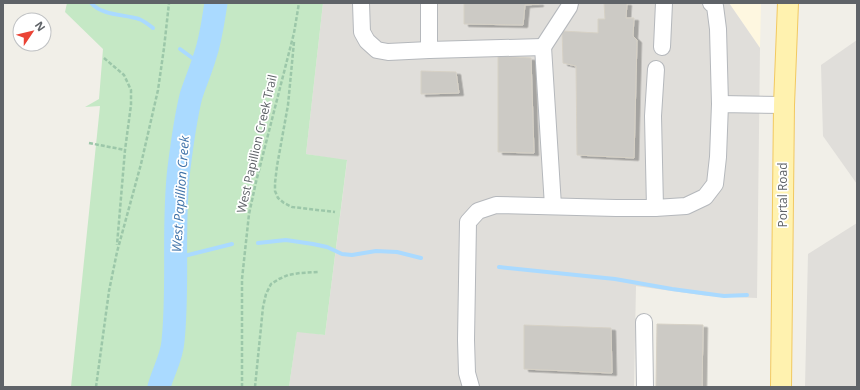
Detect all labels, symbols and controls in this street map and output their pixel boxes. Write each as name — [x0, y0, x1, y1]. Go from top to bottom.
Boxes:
north arrow — [12, 12, 52, 52]
text: N — [32, 18, 49, 34]
street label: West Papillion Creek Trail — [232, 73, 281, 215]
water label: West Papillion Creek — [167, 135, 193, 253]
street label: Portal Road — [774, 162, 791, 228]

